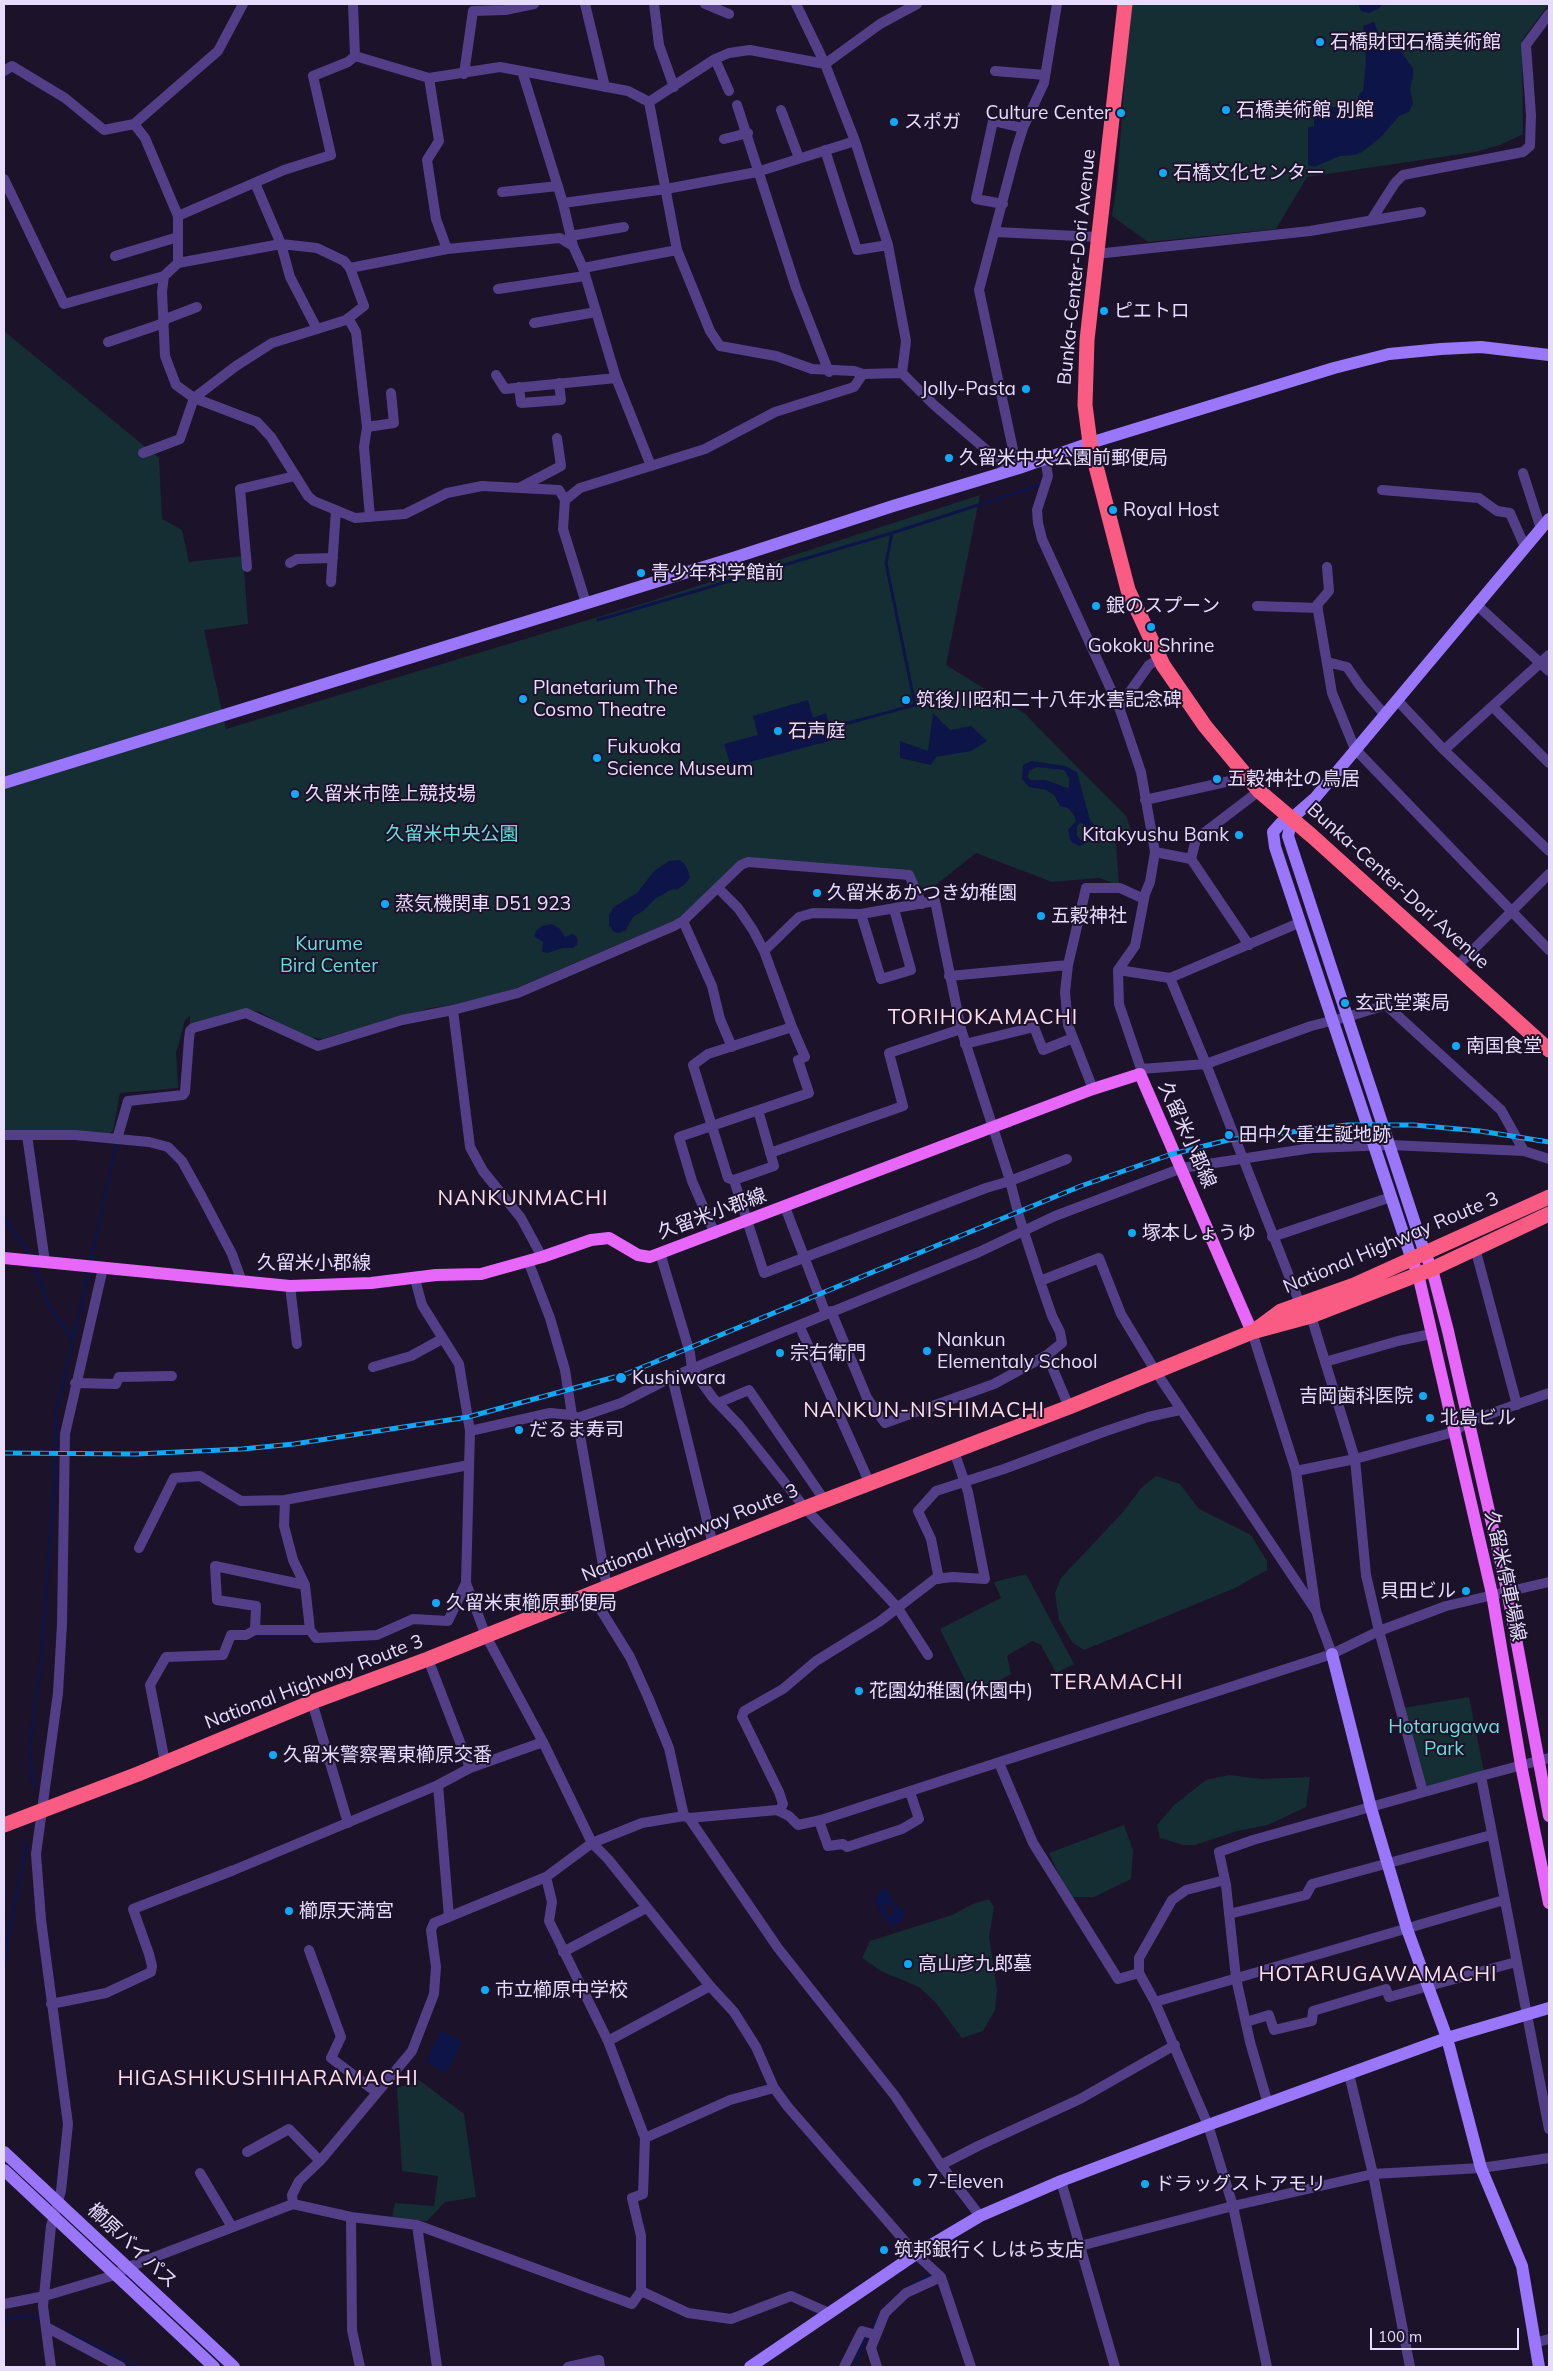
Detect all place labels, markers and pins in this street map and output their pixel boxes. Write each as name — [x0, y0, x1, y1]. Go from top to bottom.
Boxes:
place label: 石橋財団石橋美術館 — [1330, 31, 1501, 53]
marker: 石橋財団石橋美術館 — [1314, 36, 1326, 48]
place label: 石橋美術館 別館 — [1236, 99, 1374, 121]
place label: Culture Center — [985, 102, 1111, 124]
marker: 石橋美術館 別館 — [1220, 104, 1232, 116]
marker: Culture Center — [1115, 107, 1127, 119]
place label: スポガ — [904, 111, 961, 133]
marker: スポガ — [888, 116, 900, 128]
place label: 石橋文化センター — [1173, 162, 1325, 184]
marker: 石橋文化センター — [1157, 167, 1169, 179]
place label: ピエトロ — [1114, 300, 1190, 322]
marker: ピエトロ — [1098, 305, 1110, 317]
place label: Jolly-Pasta — [921, 378, 1016, 400]
marker: Jolly-Pasta — [1020, 383, 1032, 395]
place label: 久留米中央公園前郵便局 — [959, 447, 1168, 469]
marker: 久留米中央公園前郵便局 — [943, 452, 955, 464]
place label: Royal Host — [1123, 499, 1219, 521]
marker: Royal Host — [1107, 504, 1119, 516]
place label: 青少年科学館前 — [651, 562, 784, 584]
marker: 青少年科学館前 — [635, 567, 647, 579]
place label: 銀のスプーン — [1106, 595, 1220, 617]
marker: 銀のスプーン — [1090, 600, 1102, 612]
marker: Gokoku Shrine — [1145, 621, 1157, 633]
place label: Gokoku Shrine — [1088, 635, 1214, 657]
place label: Planetarium The Cosmo Theatre — [533, 677, 678, 721]
place label: 筑後川昭和二十八年水害記念碑 — [916, 689, 1182, 711]
marker: Planetarium The Cosmo Theatre — [517, 693, 529, 705]
marker: 筑後川昭和二十八年水害記念碑 — [900, 694, 912, 706]
place label: 石声庭 — [788, 720, 845, 742]
marker: 石声庭 — [772, 725, 784, 737]
place label: Fukuoka Science Museum — [607, 736, 753, 780]
marker: Fukuoka Science Museum — [591, 752, 603, 764]
place label: 五穀神社の鳥居 — [1227, 768, 1360, 790]
marker: 五穀神社の鳥居 — [1211, 773, 1223, 785]
place label: 久留米市陸上競技場 — [305, 783, 476, 805]
marker: 久留米市陸上競技場 — [289, 788, 301, 800]
place label: Kitakyushu Bank — [1082, 824, 1229, 846]
marker: Kitakyushu Bank — [1233, 829, 1245, 841]
place label: 久留米あかつき幼稚園 — [827, 882, 1017, 904]
marker: 久留米あかつき幼稚園 — [811, 887, 823, 899]
place label: 蒸気機関車 D51 923 — [395, 893, 571, 915]
marker: 蒸気機関車 D51 923 — [379, 898, 391, 910]
place label: 五穀神社 — [1051, 905, 1127, 927]
marker: 五穀神社 — [1035, 910, 1047, 922]
place label: 玄武堂薬局 — [1355, 992, 1450, 1014]
marker: 玄武堂薬局 — [1339, 997, 1351, 1009]
place label: 南国食堂 — [1466, 1035, 1542, 1057]
marker: 南国食堂 — [1450, 1040, 1462, 1052]
place label: 田中久重生誕地跡 — [1239, 1124, 1391, 1146]
marker: 田中久重生誕地跡 — [1223, 1129, 1235, 1141]
place label: 塚本しょうゆ — [1142, 1222, 1256, 1244]
marker: 塚本しょうゆ — [1126, 1227, 1138, 1239]
place label: Nankun Elementaly School — [937, 1329, 1097, 1373]
place label: 宗右衛門 — [790, 1342, 866, 1364]
marker: Nankun Elementaly School — [921, 1345, 933, 1357]
marker: 宗右衛門 — [774, 1347, 786, 1359]
place label: Kushiwara — [632, 1367, 726, 1389]
marker: Kushiwara — [614, 1371, 628, 1385]
place label: 吉岡歯科医院 — [1299, 1385, 1413, 1407]
marker: 吉岡歯科医院 — [1417, 1390, 1429, 1402]
place label: 北島ビル — [1440, 1407, 1516, 1429]
marker: 北島ビル — [1424, 1412, 1436, 1424]
place label: だるま寿司 — [529, 1419, 624, 1441]
marker: だるま寿司 — [513, 1424, 525, 1436]
place label: 貝田ビル — [1380, 1580, 1456, 1602]
marker: 貝田ビル — [1460, 1585, 1472, 1597]
place label: 久留米東櫛原郵便局 — [446, 1592, 617, 1614]
marker: 久留米東櫛原郵便局 — [430, 1597, 442, 1609]
place label: 花園幼稚園(休園中) — [869, 1680, 1033, 1702]
marker: 花園幼稚園(休園中) — [853, 1685, 865, 1697]
place label: 久留米警察署東櫛原交番 — [283, 1744, 492, 1766]
marker: 久留米警察署東櫛原交番 — [267, 1749, 279, 1761]
place label: 櫛原天満宮 — [299, 1900, 394, 1922]
marker: 櫛原天満宮 — [283, 1905, 295, 1917]
place label: 高山彦九郎墓 — [918, 1953, 1032, 1975]
marker: 高山彦九郎墓 — [902, 1958, 914, 1970]
place label: 市立櫛原中学校 — [495, 1979, 628, 2001]
marker: 市立櫛原中学校 — [479, 1984, 491, 1996]
place label: 7-Eleven — [927, 2171, 1004, 2193]
place label: ドラッグストアモリ — [1155, 2173, 1326, 2195]
marker: 7-Eleven — [911, 2176, 923, 2188]
marker: ドラッグストアモリ — [1139, 2178, 1151, 2190]
place label: 筑邦銀行くしはら支店 — [894, 2239, 1084, 2261]
marker: 筑邦銀行くしはら支店 — [878, 2244, 890, 2256]

